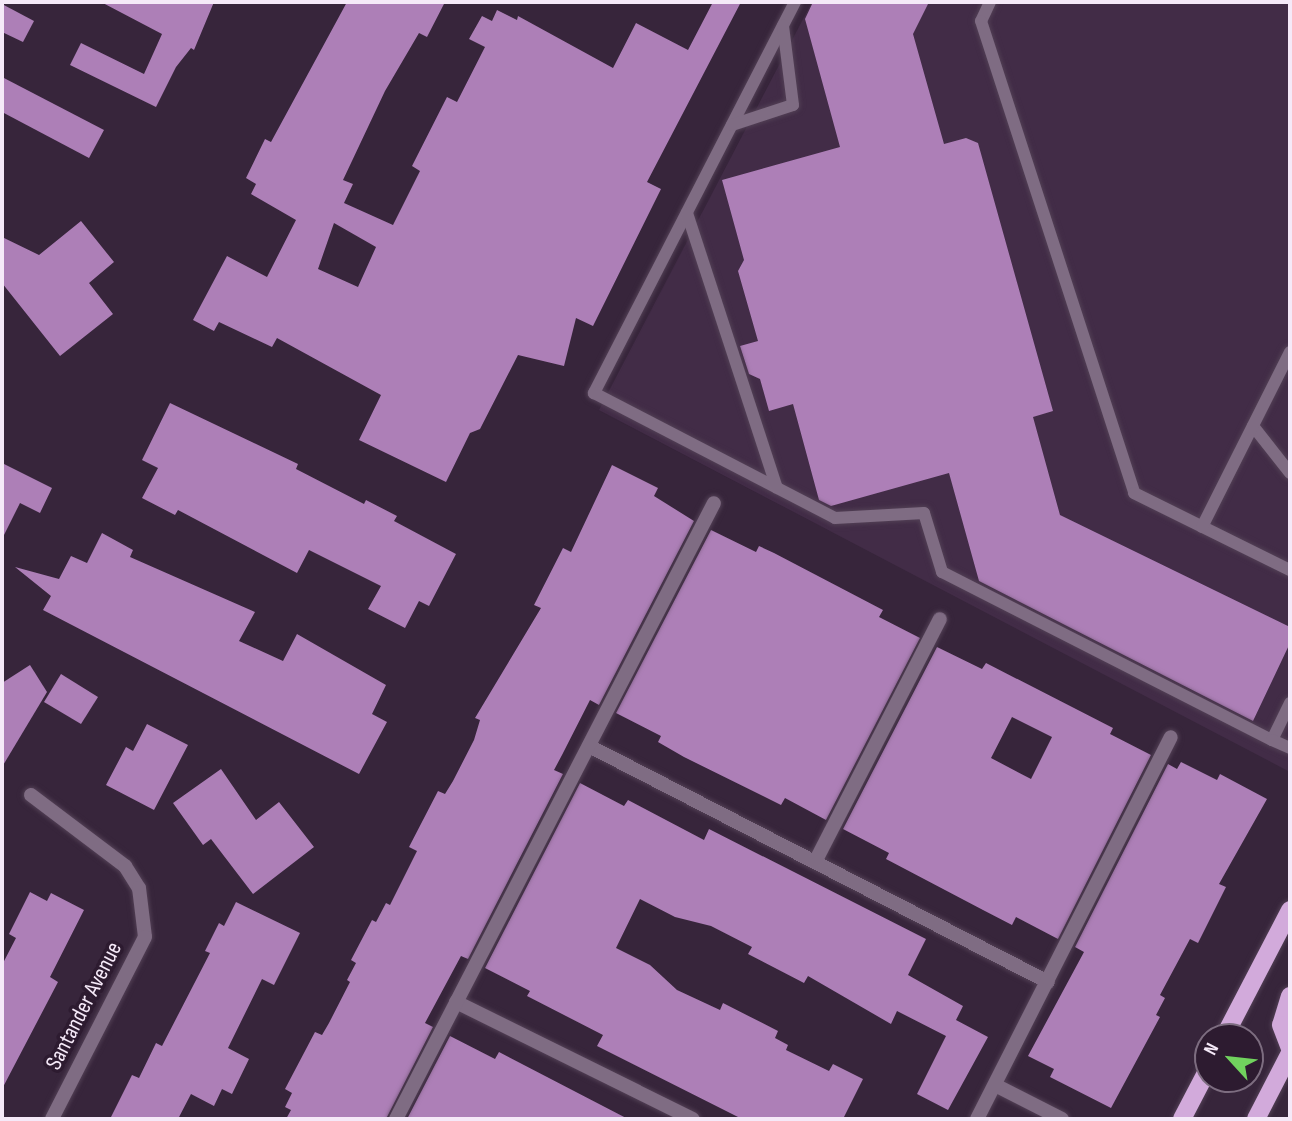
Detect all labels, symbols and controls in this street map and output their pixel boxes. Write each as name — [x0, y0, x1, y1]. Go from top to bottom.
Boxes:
street label: Santander Avenue — [40, 938, 128, 1074]
north arrow — [1194, 1023, 1264, 1093]
text: N — [1199, 1039, 1224, 1059]

